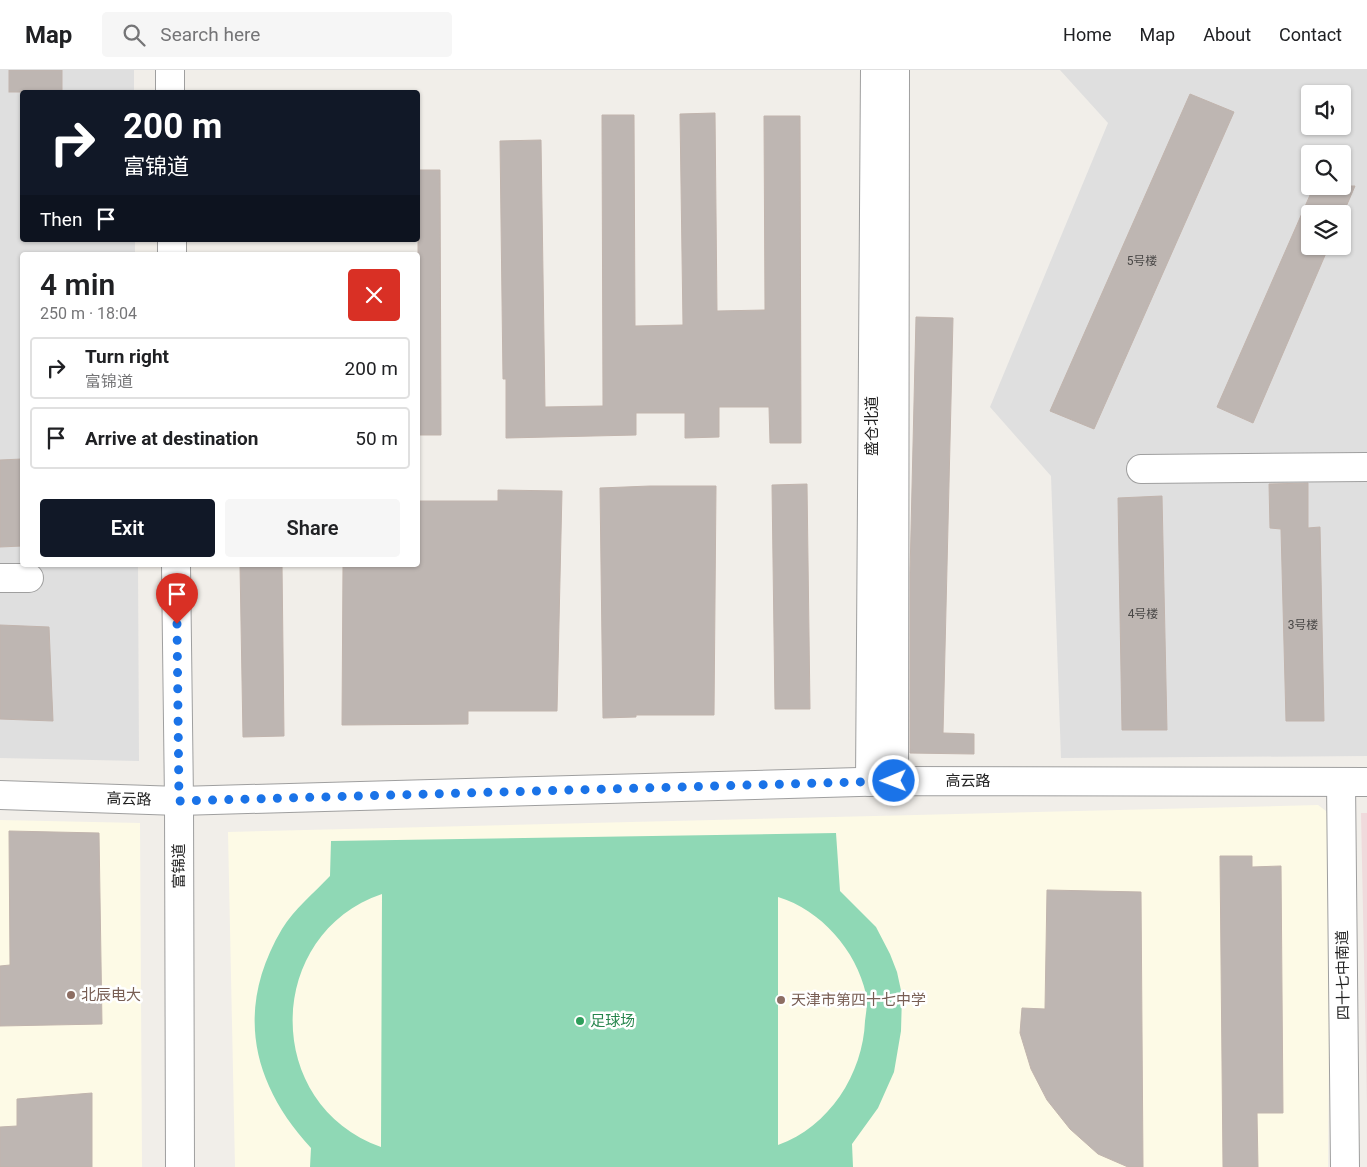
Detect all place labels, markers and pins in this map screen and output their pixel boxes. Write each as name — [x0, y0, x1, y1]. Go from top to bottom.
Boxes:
pin — [156, 573, 198, 624]
place label: 北辰电大 — [81, 986, 141, 1004]
marker: 北辰电大 — [65, 989, 77, 1001]
place label: 天津市第四十七中学 — [791, 991, 926, 1009]
marker: 天津市第四十七中学 — [775, 994, 787, 1006]
place label: 足球场 — [590, 1012, 635, 1030]
marker: 足球场 — [574, 1015, 586, 1027]

